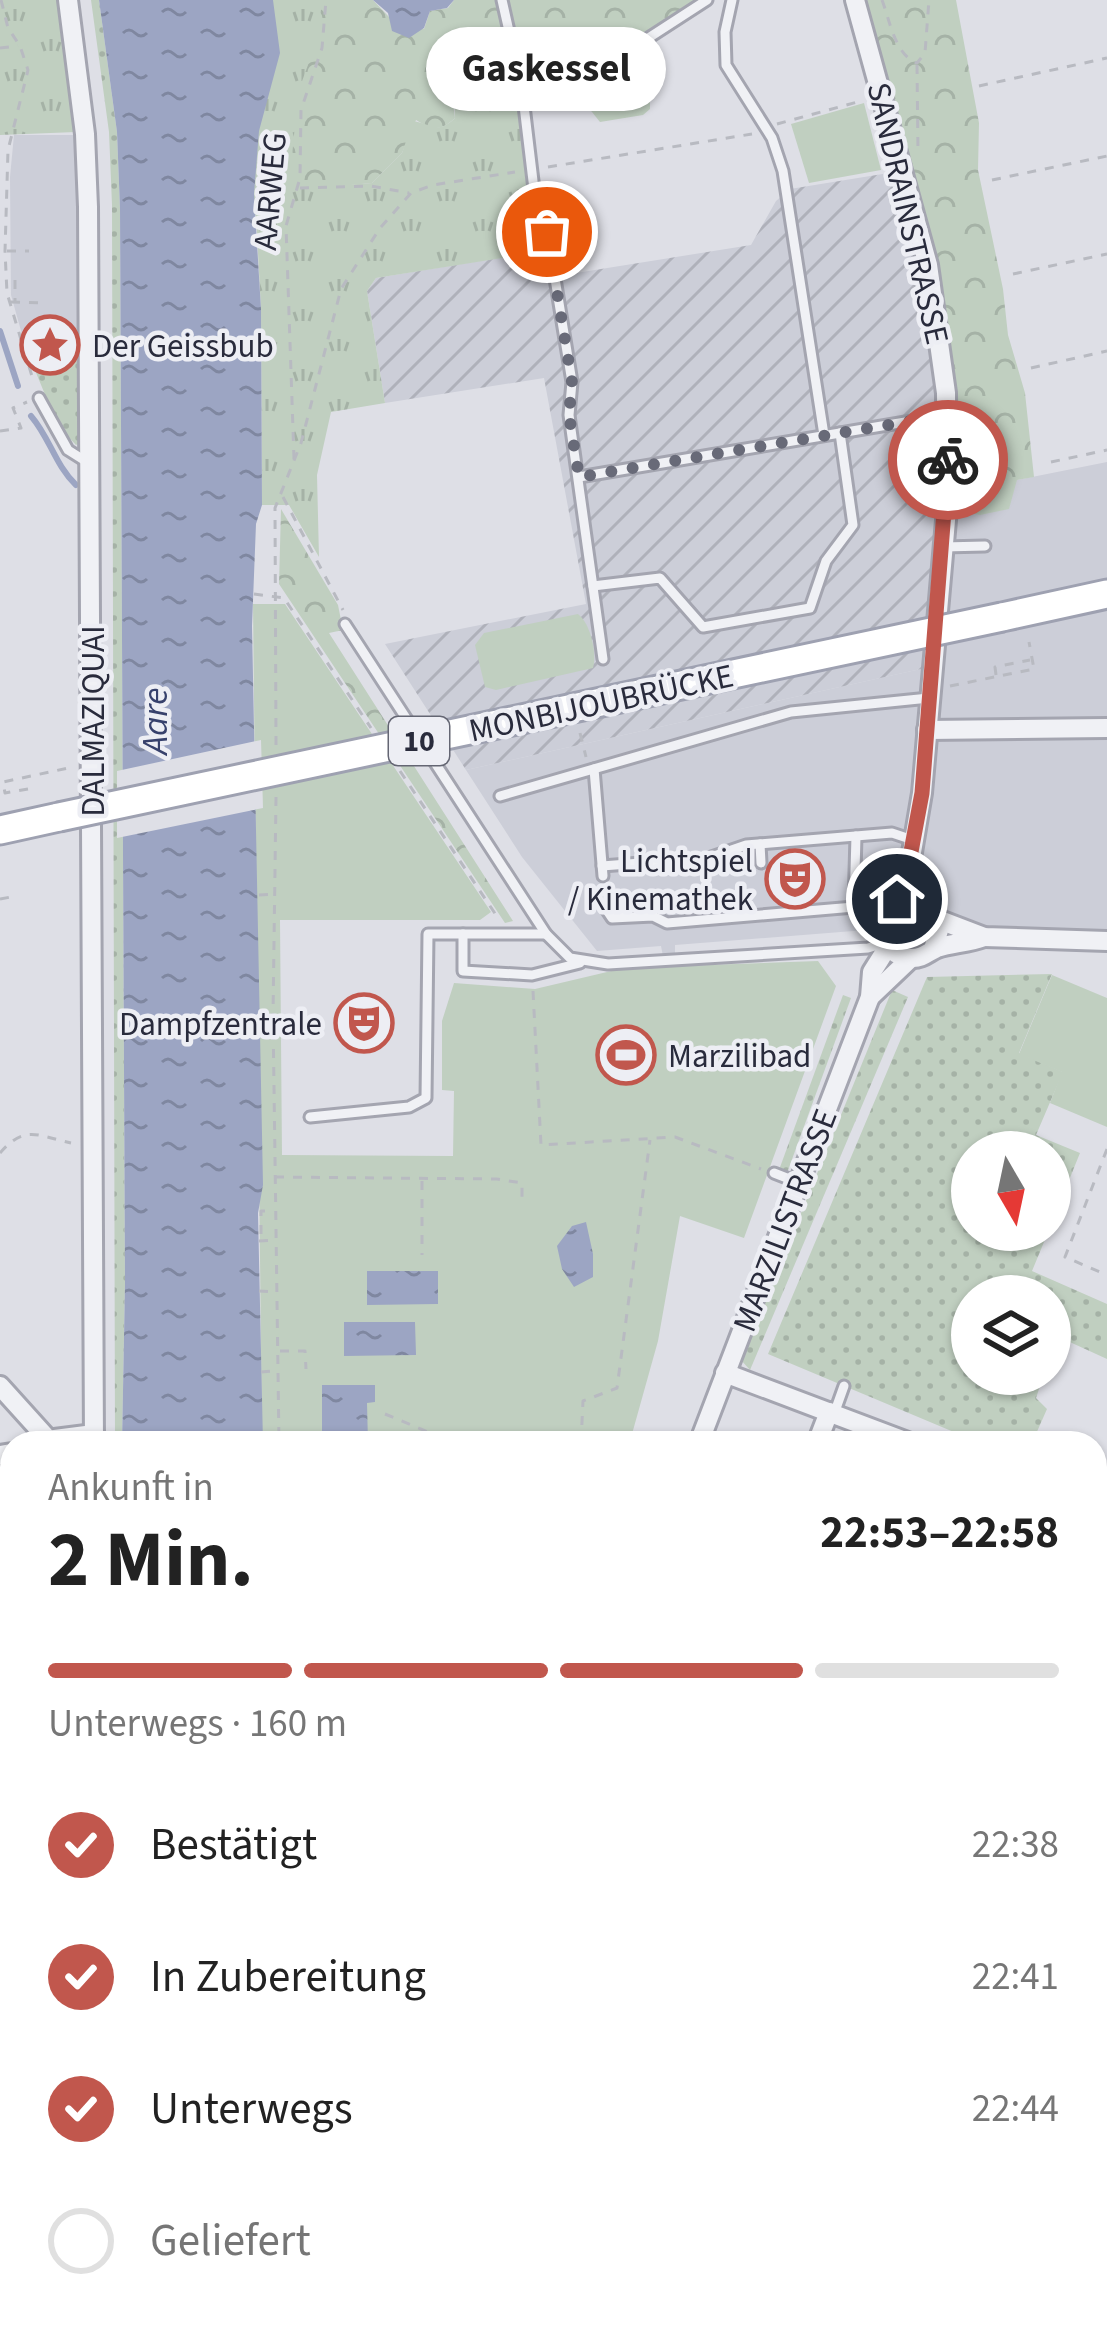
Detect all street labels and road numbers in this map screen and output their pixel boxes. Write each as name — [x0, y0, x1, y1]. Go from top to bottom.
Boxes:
street label: SANDRAINSTRASSE — [855, 78, 960, 349]
street label: AARWEG — [242, 130, 299, 252]
street label: DALMAZIQUAI — [70, 625, 117, 817]
street label: MONBIJOUBRÜCKE — [465, 653, 738, 754]
road number: 10 — [389, 717, 449, 765]
street label: MARZILISTRASSE — [721, 1102, 849, 1339]

